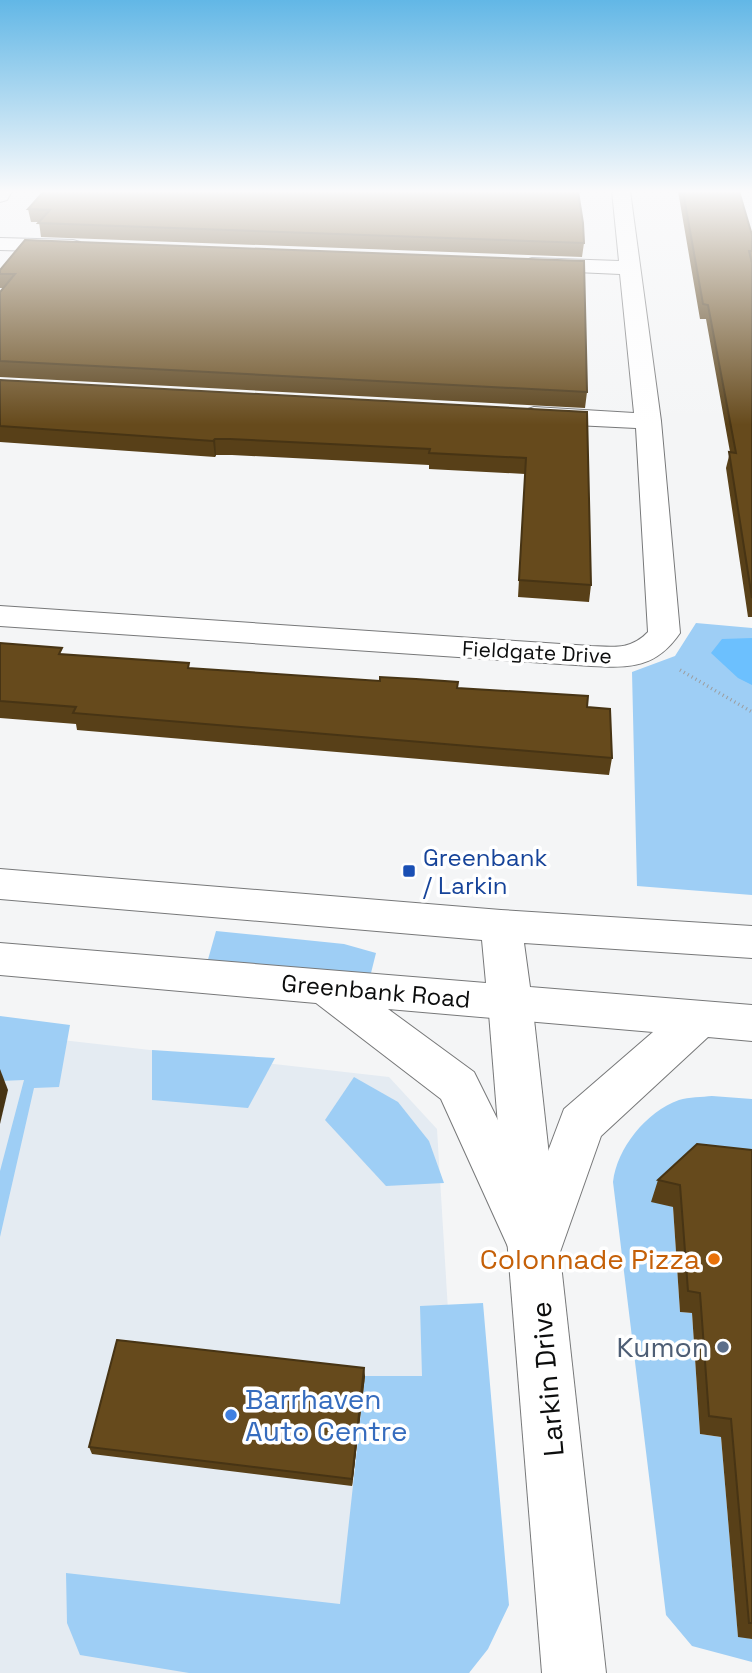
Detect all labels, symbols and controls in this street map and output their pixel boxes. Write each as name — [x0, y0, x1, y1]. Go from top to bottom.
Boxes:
street label: Fieldgate Drive — [461, 635, 613, 669]
place label: Greenbank / Larkin — [423, 842, 548, 901]
marker: Greenbank / Larkin — [401, 863, 417, 879]
street label: Greenbank Road — [280, 967, 472, 1015]
place label: Colonnade Pizza — [480, 1241, 700, 1277]
marker: Colonnade Pizza — [706, 1251, 722, 1267]
street label: Larkin Drive — [522, 1300, 572, 1458]
place label: Kumon — [617, 1329, 709, 1365]
marker: Kumon — [715, 1339, 731, 1355]
place label: Barrhaven Auto Centre — [245, 1381, 408, 1449]
marker: Barrhaven Auto Centre — [223, 1407, 239, 1423]

